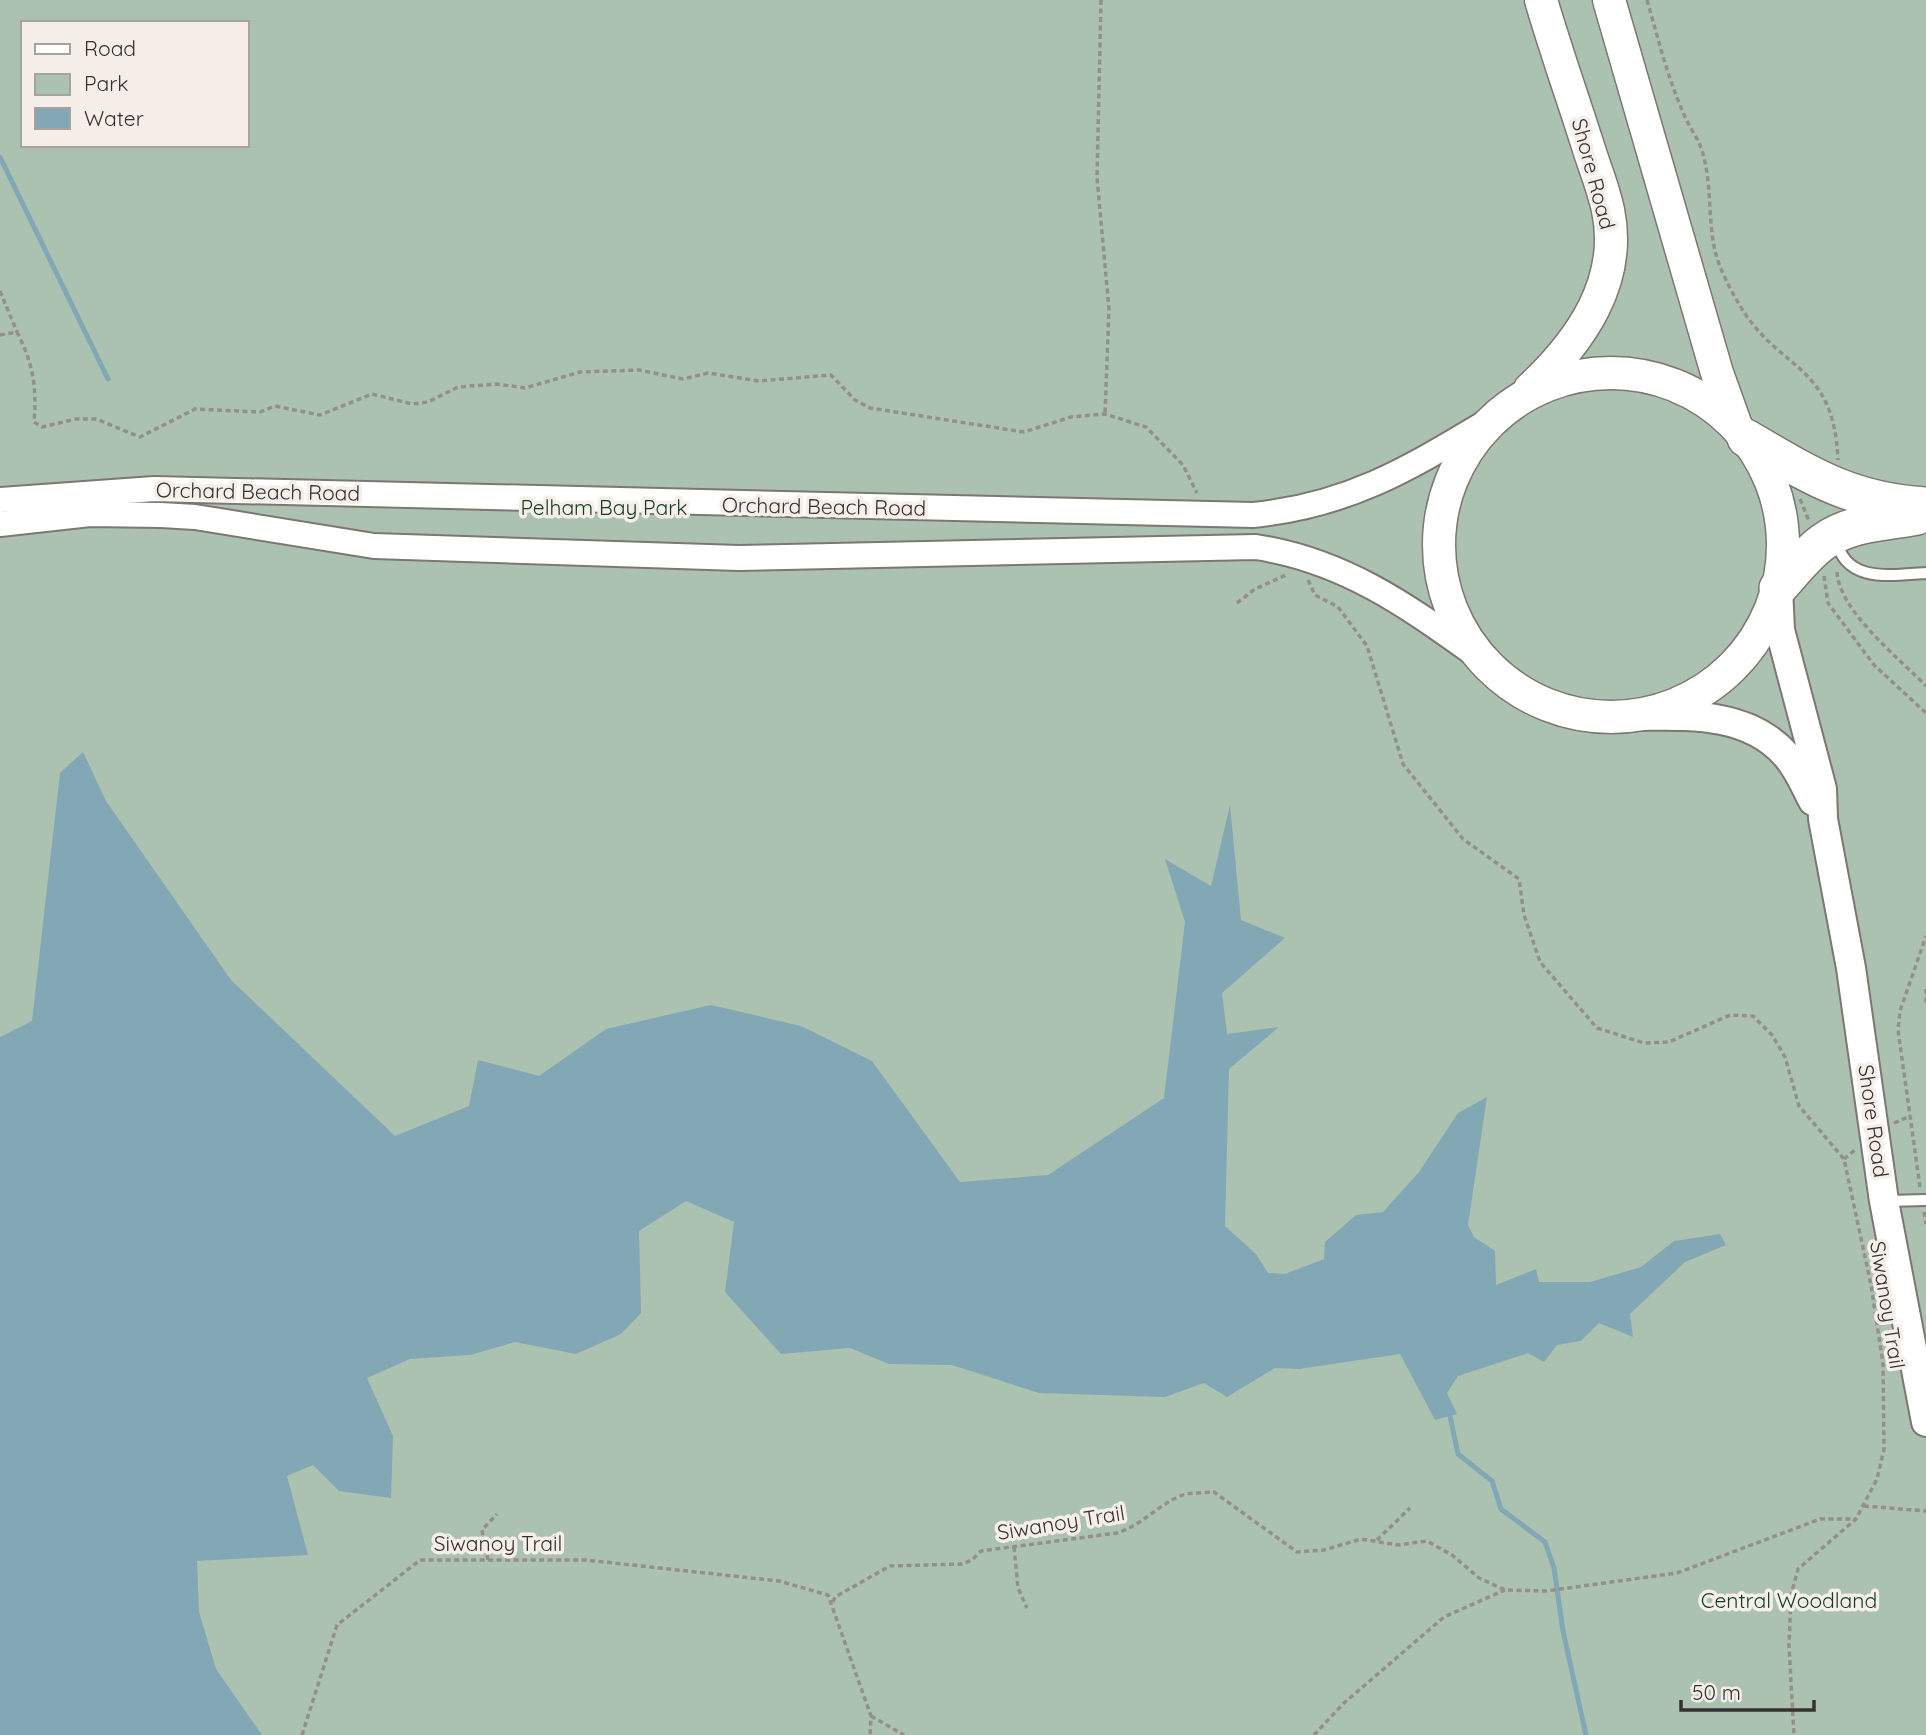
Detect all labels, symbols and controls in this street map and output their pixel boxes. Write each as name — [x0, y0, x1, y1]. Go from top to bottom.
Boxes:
legend — [21, 21, 248, 147]
text: Road — [84, 35, 136, 61]
text: Park — [84, 70, 128, 96]
text: Water — [84, 105, 144, 131]
street label: Shore Road — [1567, 115, 1621, 232]
street label: Orchard Beach Road — [156, 476, 360, 506]
street label: Orchard Beach Road — [722, 491, 926, 521]
park label: Pelham Bay Park — [520, 494, 688, 520]
street label: Shore Road — [1853, 1063, 1895, 1179]
street label: Siwanoy Trail — [1865, 1239, 1911, 1370]
street label: Siwanoy Trail — [995, 1499, 1126, 1545]
street label: Siwanoy Trail — [434, 1530, 562, 1556]
park label: Central Woodland — [1701, 1587, 1877, 1613]
scale bar — [1681, 1668, 1814, 1712]
text: 50 m — [1692, 1679, 1741, 1705]

